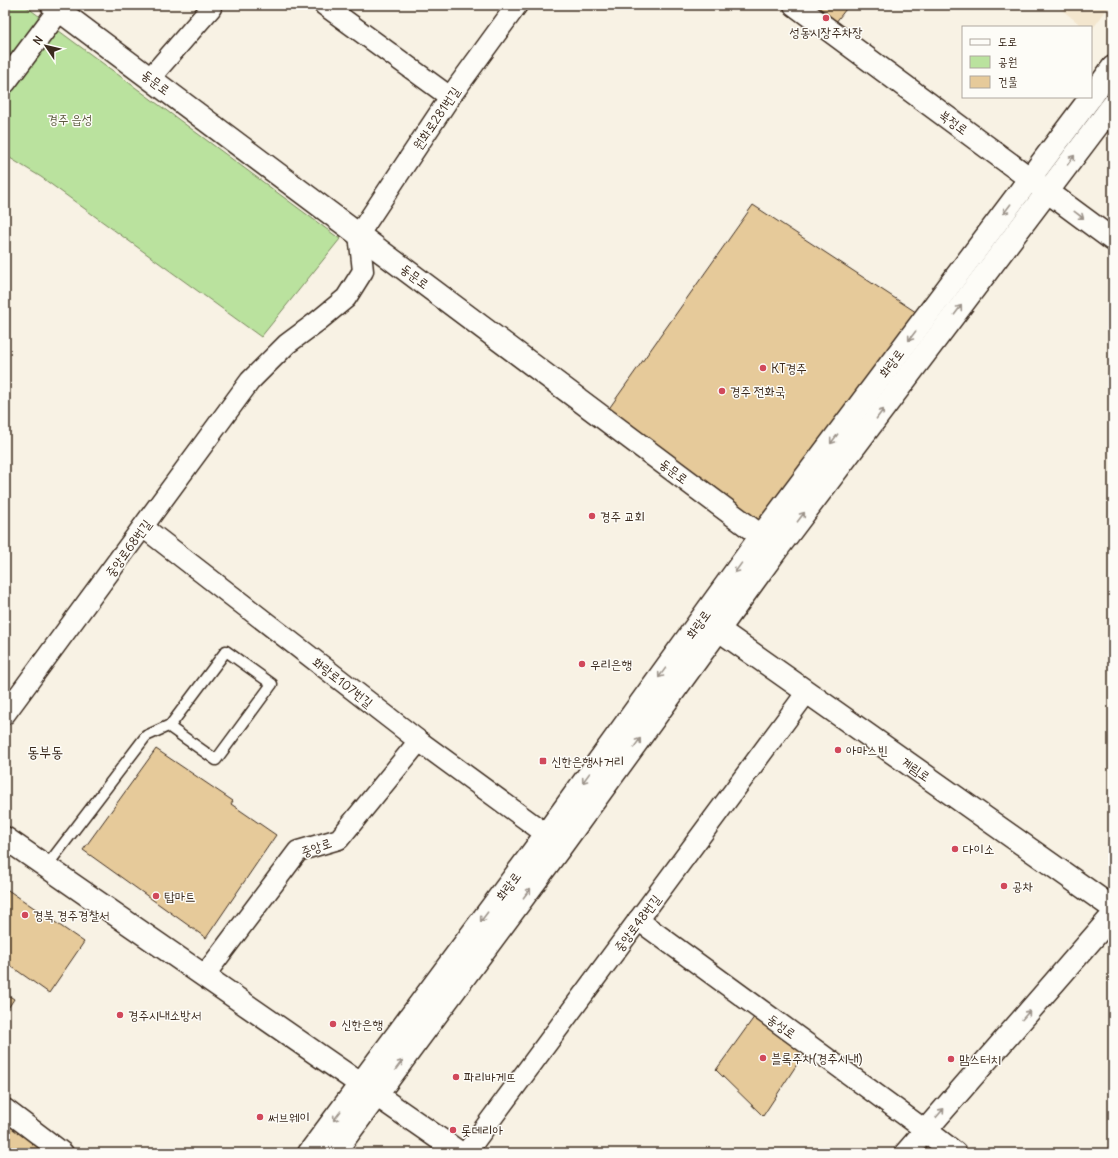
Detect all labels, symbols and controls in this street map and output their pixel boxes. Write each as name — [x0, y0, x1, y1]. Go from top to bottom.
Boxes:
marker: 성동시장주차장 — [821, 13, 831, 23]
place label: 성동시장주차장 — [789, 24, 863, 41]
north arrow — [26, 26, 66, 66]
legend — [962, 26, 1092, 98]
text: N — [30, 33, 46, 47]
text: 도로 — [998, 34, 1017, 49]
text: 공원 — [998, 54, 1017, 69]
street label: 동문로 — [138, 66, 173, 99]
text: 건물 — [998, 74, 1018, 89]
street label: 원화로281번길 — [409, 84, 464, 153]
street label: 북정로 — [936, 106, 971, 139]
park label: 경주 읍성 — [48, 111, 92, 128]
one-way arrow — [1067, 155, 1076, 166]
one-way arrow — [1003, 204, 1011, 215]
one-way arrow — [1074, 211, 1085, 219]
street label: 동문로 — [397, 260, 432, 293]
one-way arrow — [954, 305, 962, 316]
one-way arrow — [908, 330, 916, 341]
street label: 화랑로 — [875, 346, 908, 381]
place label: KT경주 — [771, 360, 807, 377]
marker: KT경주 — [758, 363, 768, 373]
place label: 경주 전화국 — [730, 383, 785, 400]
marker: 경주 전화국 — [717, 386, 727, 396]
one-way arrow — [876, 408, 884, 419]
one-way arrow — [829, 434, 838, 445]
street label: 동문로 — [656, 455, 691, 488]
place label: 경주 교회 — [600, 508, 645, 525]
marker: 경주 교회 — [587, 511, 597, 521]
one-way arrow — [797, 512, 806, 523]
street label: 중앙로68번길 — [102, 516, 155, 581]
one-way arrow — [734, 562, 742, 573]
street label: 화랑로 — [682, 607, 715, 642]
street label: 화랑로107번길 — [309, 653, 376, 711]
place label: 우리은행 — [590, 656, 632, 673]
marker: 우리은행 — [577, 659, 587, 669]
one-way arrow — [658, 667, 666, 678]
one-way arrow — [633, 737, 641, 748]
district label: 동부동 — [27, 742, 63, 761]
place label: 아마스빈 — [846, 742, 888, 759]
marker: 아마스빈 — [833, 745, 843, 755]
place label: 신한은행사거리 — [551, 753, 624, 770]
street label: 계림로 — [898, 753, 933, 785]
marker: 신한은행사거리 — [538, 756, 548, 766]
one-way arrow — [582, 773, 590, 784]
street label: 중앙로 — [299, 834, 334, 861]
place label: 다이소 — [963, 841, 994, 858]
marker: 다이소 — [950, 844, 960, 854]
street label: 화랑로 — [492, 869, 525, 904]
place label: 공차 — [1012, 878, 1033, 895]
marker: 공차 — [999, 881, 1009, 891]
one-way arrow — [523, 887, 531, 898]
place label: 탑마트 — [164, 888, 195, 905]
marker: 탑마트 — [151, 891, 161, 901]
street label: 중앙로48번길 — [610, 891, 664, 955]
place label: 경북 경주경찰서 — [33, 907, 109, 924]
marker: 경북 경주경찰서 — [20, 910, 30, 920]
one-way arrow — [480, 911, 489, 922]
place label: 경주시내소방서 — [128, 1007, 201, 1024]
marker: 경주시내소방서 — [115, 1010, 125, 1020]
street label: 동성로 — [764, 1010, 799, 1043]
one-way arrow — [1021, 1010, 1030, 1020]
place label: 신한은행 — [341, 1016, 383, 1033]
marker: 신한은행 — [328, 1019, 338, 1029]
place label: 블록주차(경주시내) — [771, 1050, 863, 1067]
place label: 맘스터치 — [959, 1051, 1001, 1068]
marker: 블록주차(경주시내) — [758, 1053, 768, 1063]
marker: 맘스터치 — [946, 1054, 956, 1064]
one-way arrow — [395, 1059, 404, 1070]
place label: 파리바게뜨 — [464, 1069, 516, 1086]
marker: 파리바게뜨 — [451, 1072, 461, 1082]
one-way arrow — [936, 1107, 945, 1118]
place label: 써브웨이 — [268, 1109, 310, 1126]
one-way arrow — [333, 1110, 341, 1121]
marker: 써브웨이 — [255, 1112, 265, 1122]
place label: 롯데리아 — [461, 1122, 503, 1139]
marker: 롯데리아 — [448, 1125, 458, 1135]

